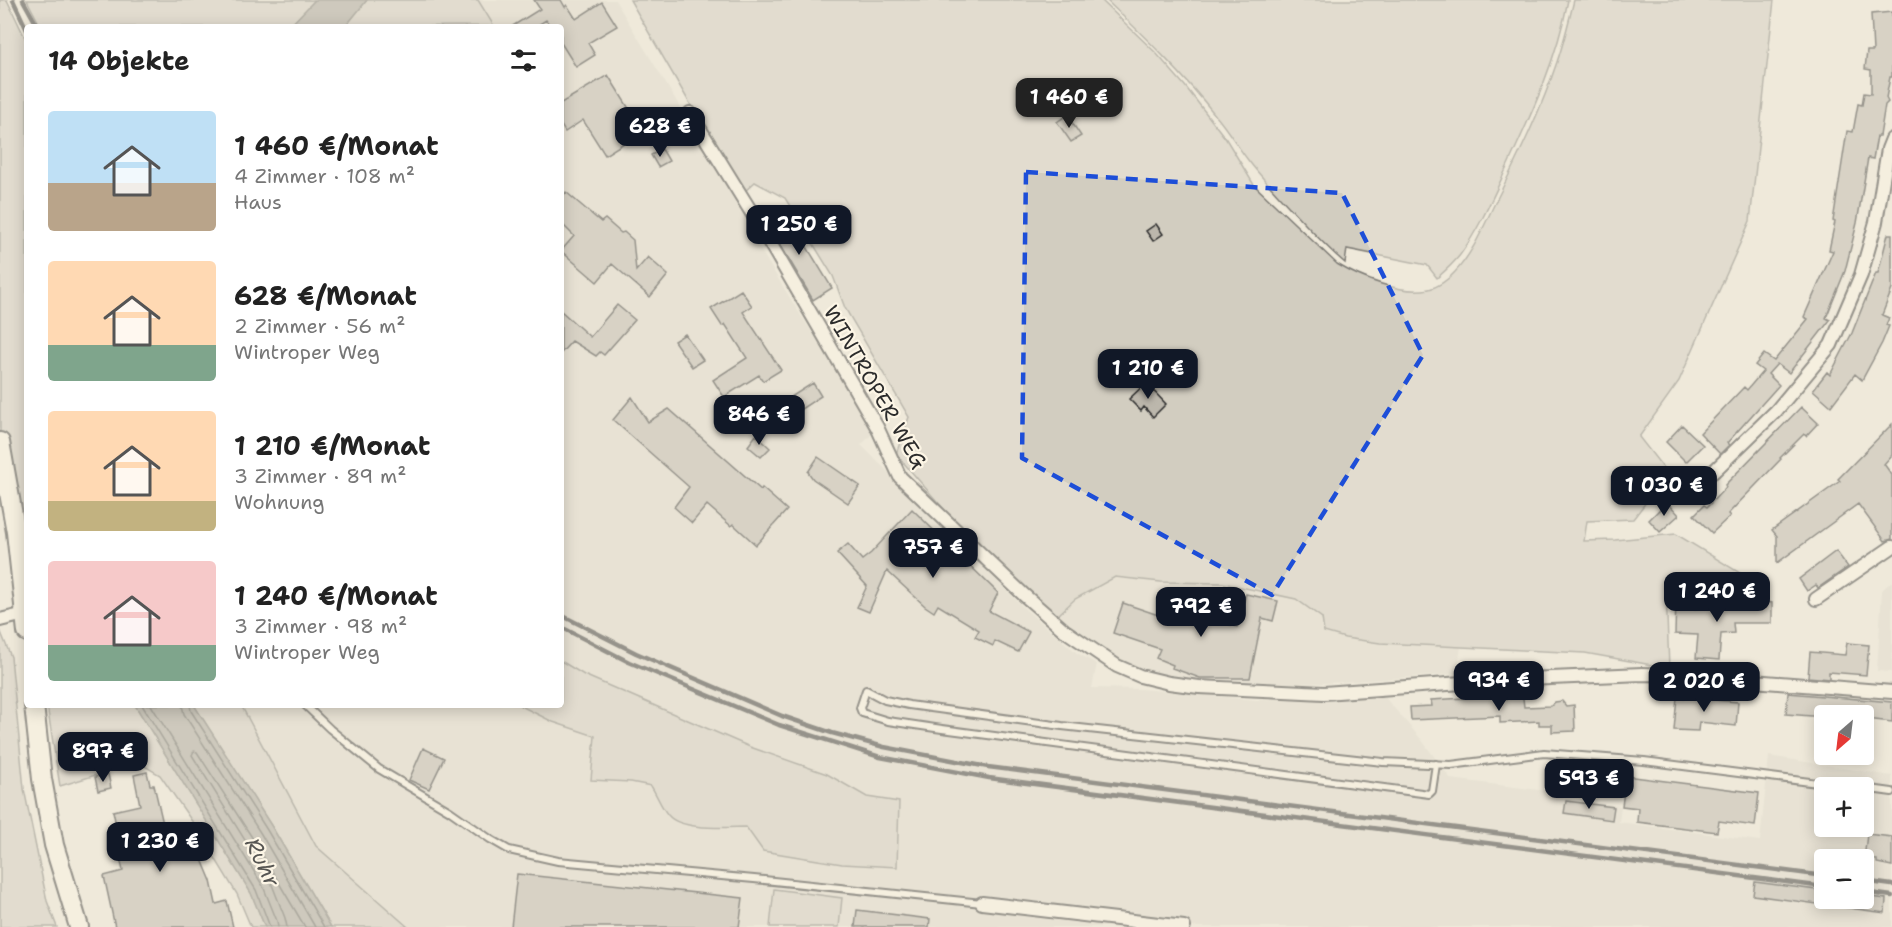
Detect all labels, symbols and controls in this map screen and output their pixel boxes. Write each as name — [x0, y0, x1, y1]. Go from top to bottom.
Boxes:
text: 14 Objekte — [48, 43, 190, 78]
icon: filters — [507, 44, 540, 77]
pin: 1 460 € — [1014, 78, 1124, 129]
text: 1 460 € — [1030, 84, 1108, 110]
pin: 628 € — [618, 107, 702, 158]
text: 628 € — [629, 113, 691, 139]
text: 1 460 €/Monat — [234, 128, 439, 163]
icon: home — [96, 135, 168, 207]
text: 4 Zimmer · 108 m² — [234, 163, 415, 189]
text: Haus — [234, 189, 282, 215]
pin: 1 250 € — [744, 205, 854, 256]
text: 1 250 € — [760, 211, 838, 237]
text: 628 €/Monat — [234, 278, 417, 313]
icon: home — [96, 285, 168, 357]
street label: WINTROPER WEG — [817, 300, 933, 474]
text: 2 Zimmer · 56 m² — [234, 313, 405, 339]
text: Wintroper Weg — [234, 339, 380, 365]
pin: 1 210 € — [1093, 349, 1203, 400]
text: 1 210 € — [1112, 355, 1184, 381]
pin: 846 € — [717, 395, 801, 446]
text: 846 € — [728, 401, 790, 427]
text: 1 210 €/Monat — [234, 428, 431, 463]
icon: home — [96, 435, 168, 507]
text: 3 Zimmer · 89 m² — [234, 463, 406, 489]
pin: 1 030 € — [1609, 466, 1719, 517]
text: 1 030 € — [1625, 472, 1703, 498]
text: Wohnung — [234, 489, 325, 515]
pin: 757 € — [891, 528, 975, 579]
text: 757 € — [903, 534, 963, 560]
pin: 1 240 € — [1662, 572, 1772, 623]
text: 1 240 €/Monat — [234, 578, 438, 613]
text: 1 240 € — [1678, 578, 1756, 604]
icon: home — [96, 585, 168, 657]
pin: 792 € — [1159, 587, 1243, 638]
text: 792 € — [1170, 593, 1232, 619]
text: 3 Zimmer · 98 m² — [234, 613, 407, 639]
text: Wintroper Weg — [234, 639, 380, 665]
pin: 934 € — [1457, 661, 1541, 712]
pin: 2 020 € — [1649, 662, 1759, 713]
text: 934 € — [1468, 667, 1530, 693]
text: 2 020 € — [1663, 668, 1745, 694]
north arrow — [1814, 705, 1874, 765]
map controls — [1814, 705, 1874, 909]
pin: 897 € — [61, 732, 145, 783]
text: 897 € — [72, 738, 134, 764]
pin: 593 € — [1547, 759, 1631, 810]
text: 593 € — [1559, 765, 1619, 791]
button: + — [1814, 777, 1874, 837]
pin: 1 230 € — [105, 822, 215, 873]
text: 1 230 € — [121, 828, 199, 854]
water label: Ruhr — [238, 833, 287, 892]
button: − — [1814, 849, 1874, 909]

